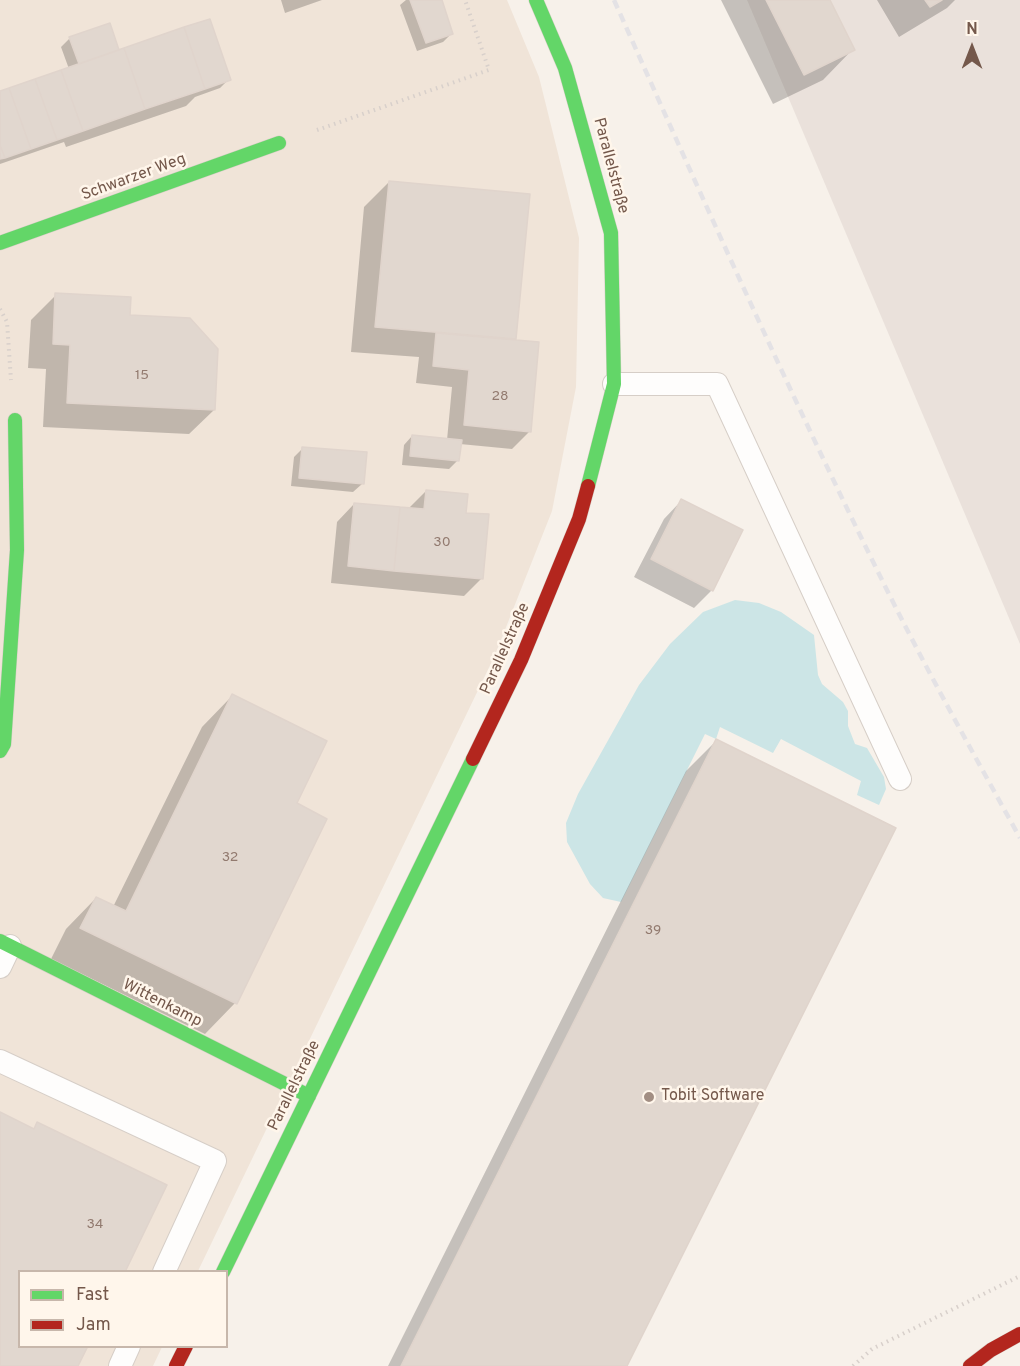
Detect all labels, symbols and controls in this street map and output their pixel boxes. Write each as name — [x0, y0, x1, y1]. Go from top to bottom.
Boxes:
north arrow — [942, 18, 1002, 78]
text: N — [966, 20, 978, 40]
street label: Parallelstraße — [588, 116, 632, 216]
street label: Schwarzer Weg — [79, 150, 189, 206]
house number: 15 — [135, 368, 149, 384]
house number: 28 — [491, 389, 509, 405]
house number: 30 — [433, 535, 451, 551]
street label: Parallelstraße — [477, 600, 535, 698]
house number: 32 — [222, 850, 238, 866]
house number: 39 — [645, 923, 661, 939]
street label: Wittenkamp — [119, 976, 205, 1032]
street label: Parallelstraße — [265, 1038, 325, 1134]
place label: Tobit Software — [661, 1087, 764, 1107]
marker: Tobit Software — [642, 1090, 656, 1104]
house number: 34 — [86, 1217, 104, 1233]
legend — [18, 1270, 228, 1348]
text: Fast — [76, 1284, 109, 1307]
text: Jam — [76, 1314, 111, 1337]

